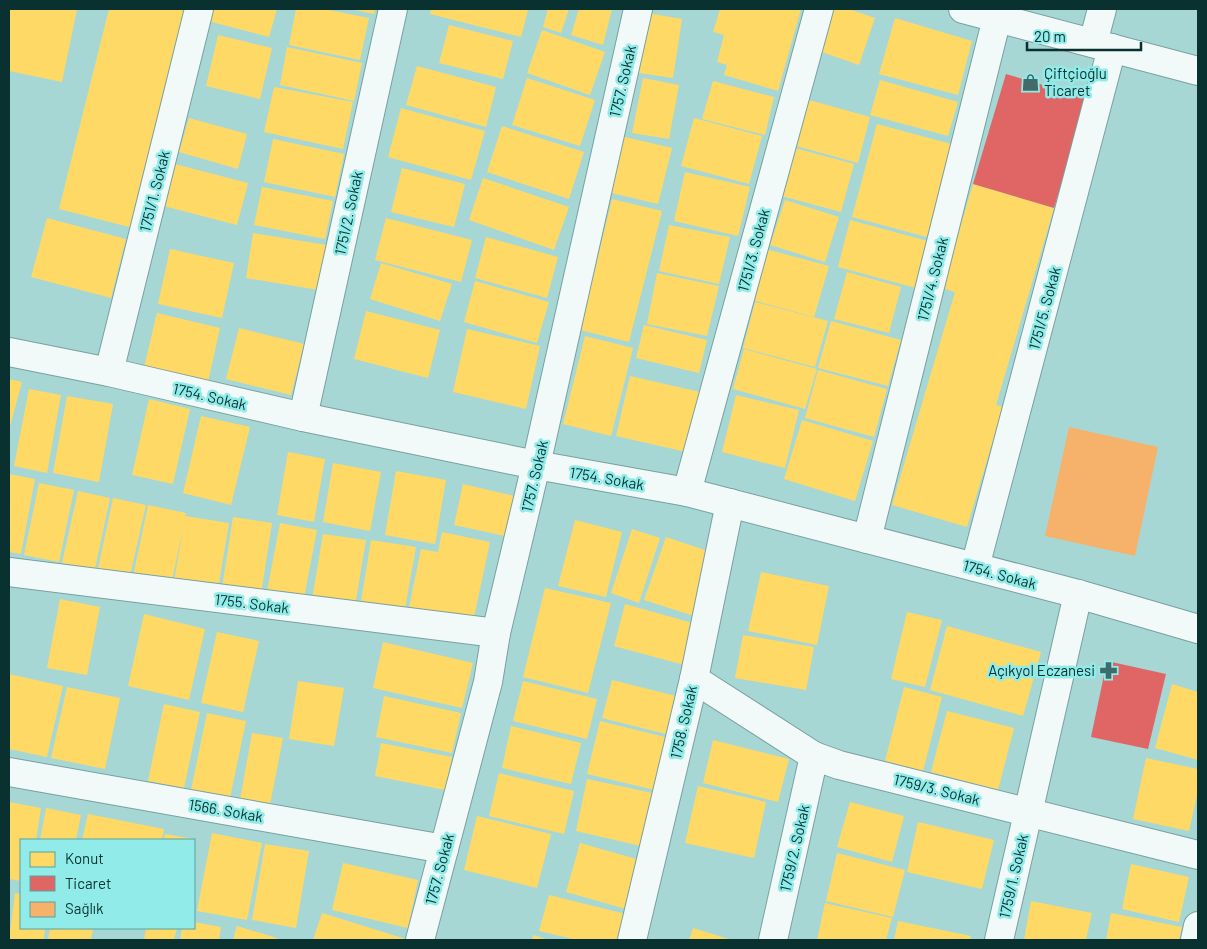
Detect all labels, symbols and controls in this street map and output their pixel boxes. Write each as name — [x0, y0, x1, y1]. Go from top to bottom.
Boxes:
scale bar — [1027, 20, 1141, 52]
text: 20 m — [1034, 27, 1066, 45]
street label: 1757. Sokak — [605, 43, 639, 119]
place label: Çiftçioğlu Ticaret — [1044, 64, 1107, 99]
shop icon: Çiftçioğlu Ticaret — [1020, 72, 1040, 92]
street label: 1751/1. Sokak — [135, 148, 173, 233]
street label: 1751/2. Sokak — [330, 169, 366, 257]
street label: 1751/3. Sokak — [733, 206, 773, 294]
street label: 1751/4. Sokak — [913, 235, 951, 323]
street label: 1751/5. Sokak — [1024, 264, 1064, 352]
street label: 1754. Sokak — [171, 379, 249, 413]
street label: 1757. Sokak — [517, 438, 551, 514]
street label: 1754. Sokak — [569, 463, 646, 493]
street label: 1754. Sokak — [961, 556, 1039, 593]
street label: 1755. Sokak — [214, 590, 291, 617]
pharmacy icon: Açıkyol Eczanesi — [1099, 660, 1119, 680]
place label: Açıkyol Eczanesi — [988, 661, 1095, 679]
street label: 1758. Sokak — [666, 683, 700, 760]
street label: 1759/3. Sokak — [892, 770, 982, 809]
street label: 1566. Sokak — [187, 795, 265, 825]
street label: 1759/2. Sokak — [775, 802, 813, 893]
street label: 1757. Sokak — [421, 831, 457, 907]
street label: 1759/1. Sokak — [995, 832, 1032, 920]
legend — [20, 839, 195, 929]
text: Konut — [65, 849, 104, 867]
text: Ticaret — [65, 874, 111, 892]
text: Sağlık — [65, 899, 104, 917]

